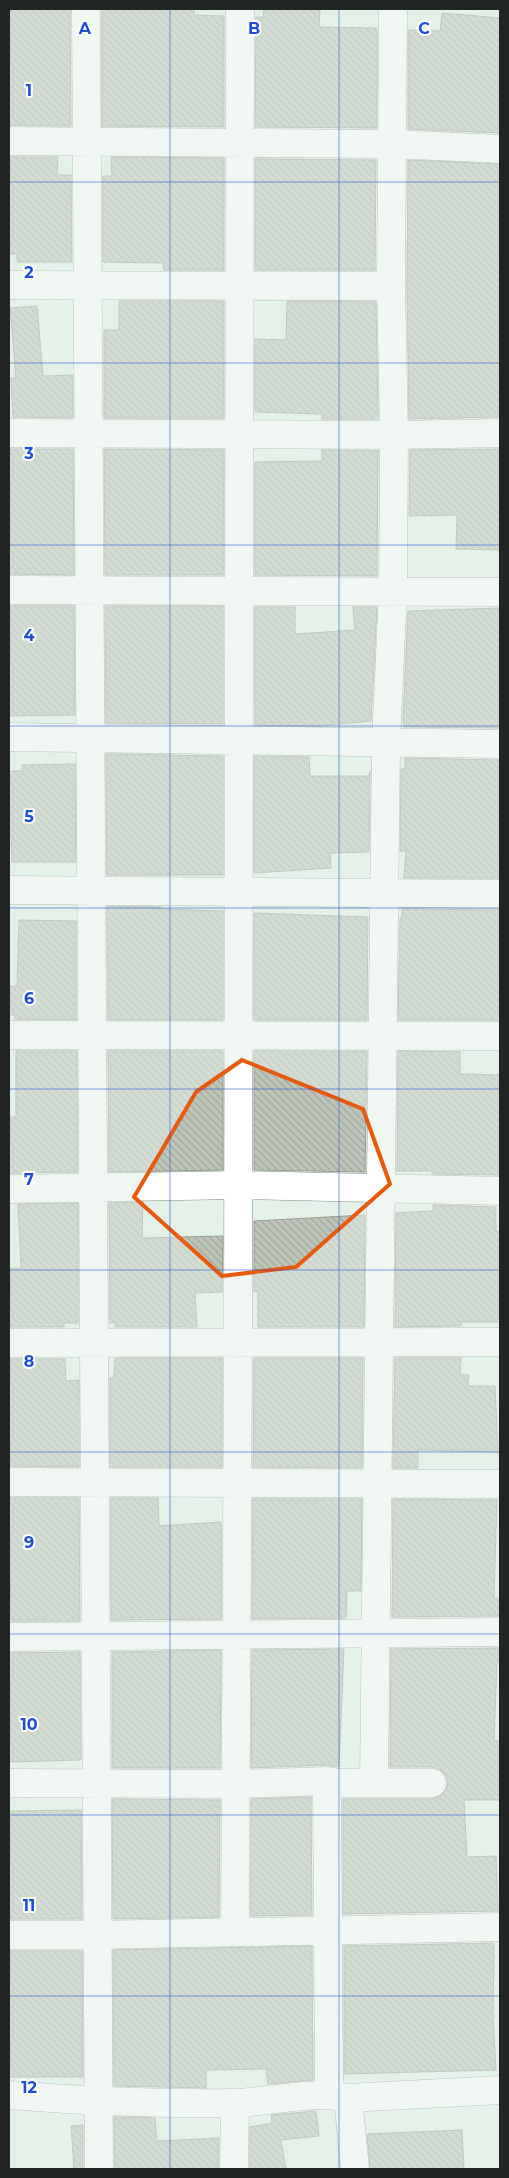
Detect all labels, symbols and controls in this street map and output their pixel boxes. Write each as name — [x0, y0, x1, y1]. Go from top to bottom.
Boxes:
text: A — [78, 19, 92, 38]
text: B — [248, 19, 260, 38]
text: C — [418, 19, 430, 38]
text: 1 — [26, 81, 32, 100]
text: 2 — [24, 263, 34, 282]
text: 3 — [23, 444, 34, 463]
text: 4 — [23, 626, 35, 645]
text: 5 — [24, 807, 34, 826]
text: 6 — [24, 989, 34, 1008]
text: 7 — [24, 1170, 34, 1189]
text: 8 — [24, 1352, 34, 1371]
text: 9 — [24, 1533, 34, 1552]
text: 10 — [20, 1715, 38, 1734]
text: 11 — [23, 1896, 35, 1915]
text: 12 — [21, 2078, 37, 2097]

